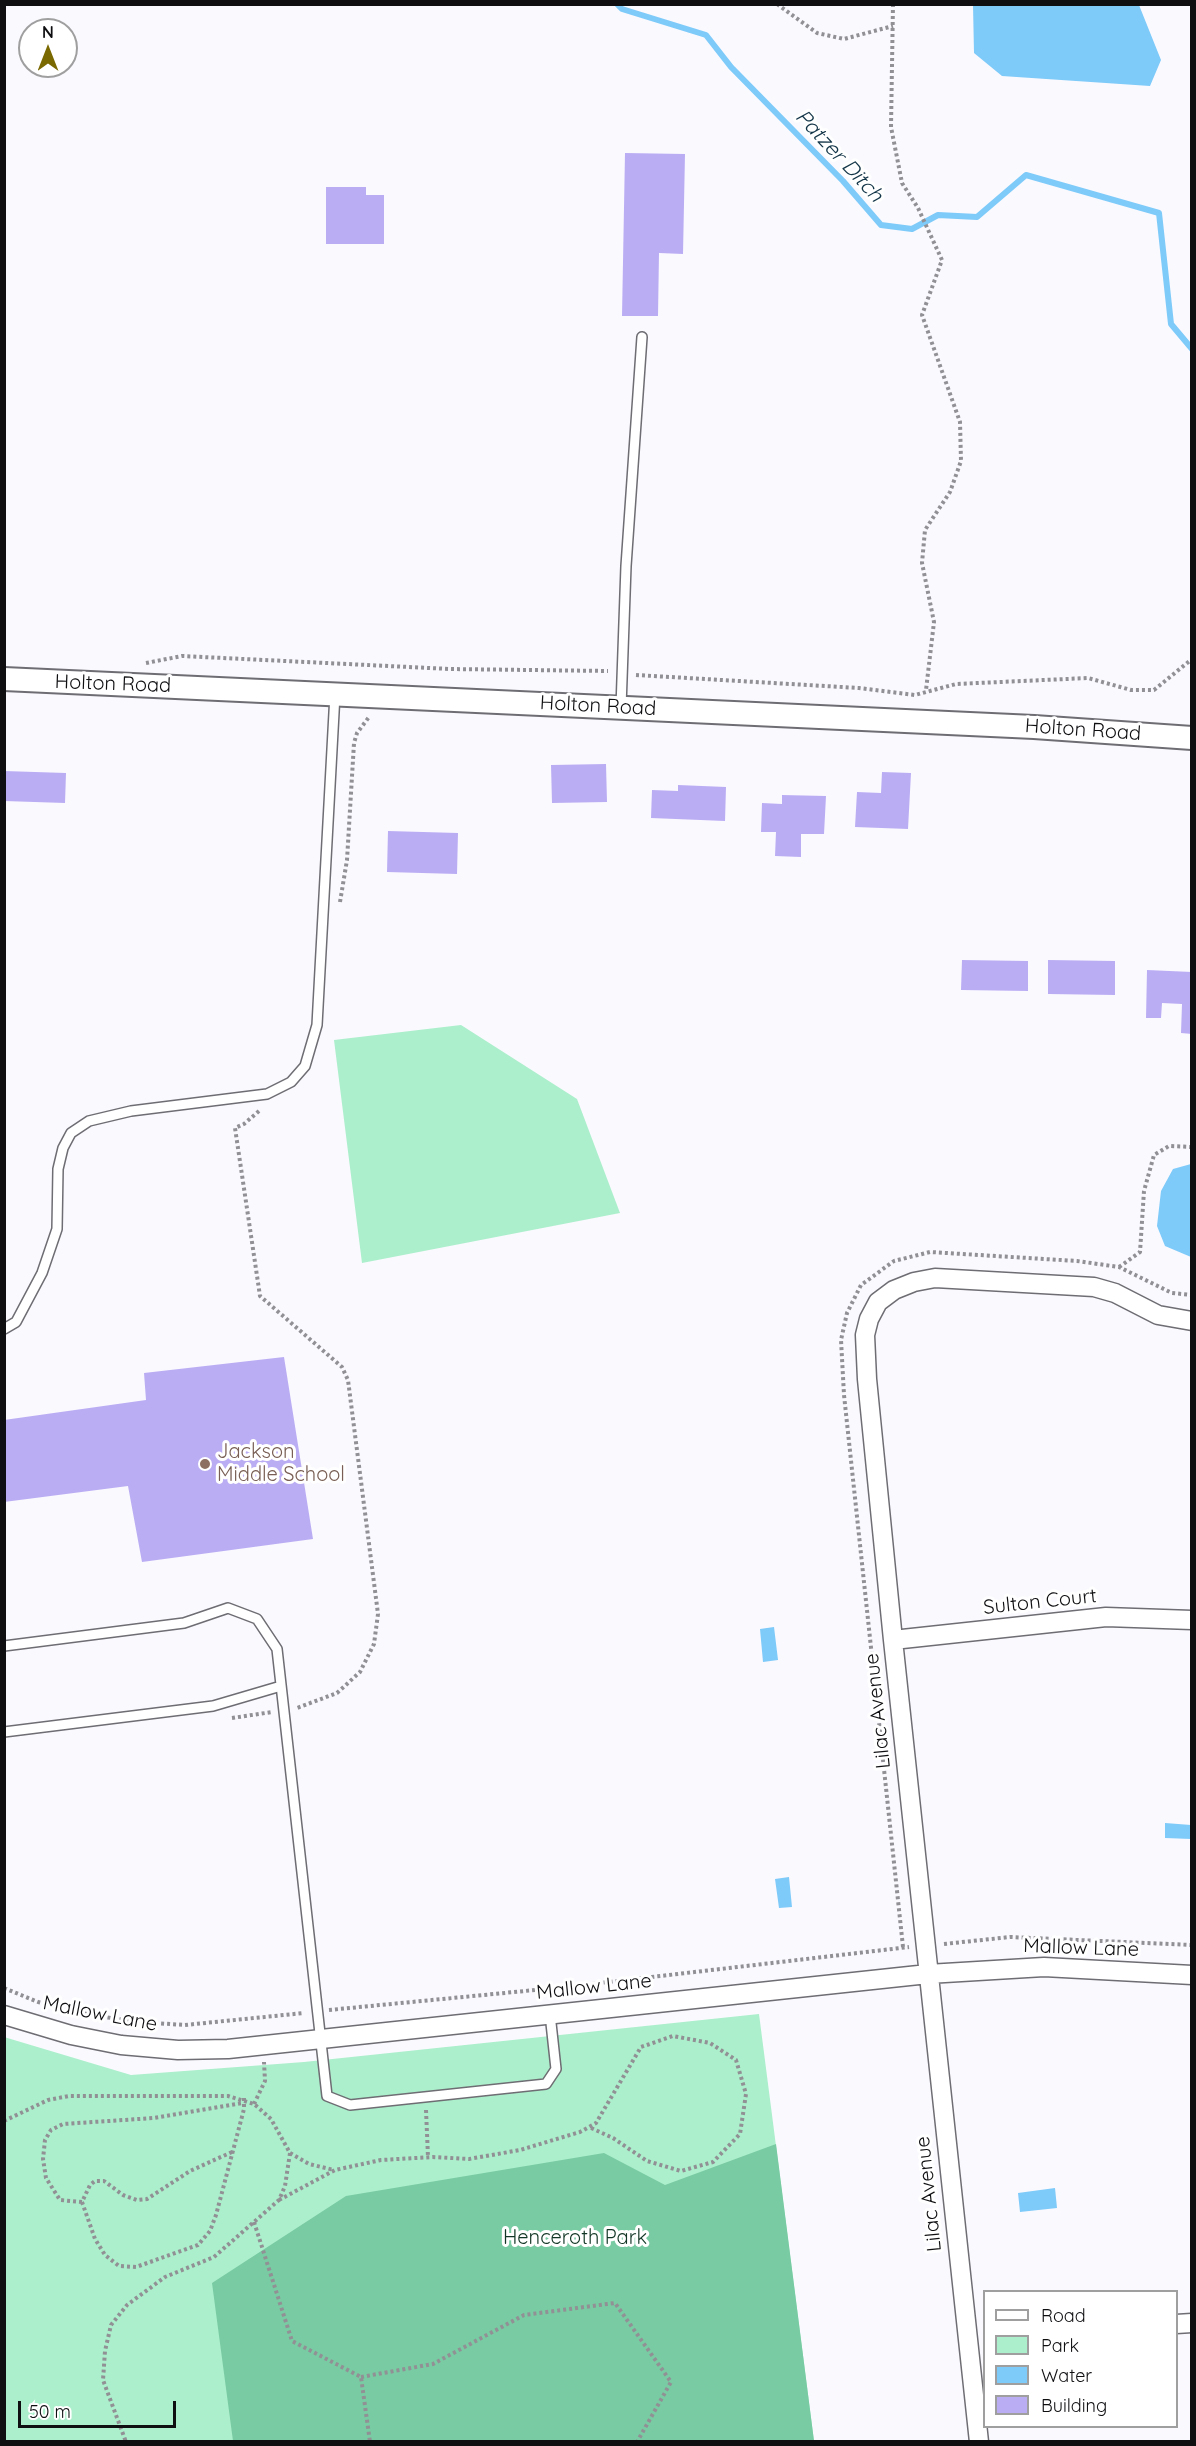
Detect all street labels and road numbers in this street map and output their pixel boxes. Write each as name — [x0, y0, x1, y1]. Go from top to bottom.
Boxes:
street label: Holton Road — [54, 670, 172, 698]
street label: Holton Road — [539, 691, 657, 721]
street label: Holton Road — [1024, 714, 1142, 746]
street label: Sulton Court — [982, 1584, 1098, 1620]
street label: Lilac Avenue — [860, 1652, 896, 1770]
street label: Mallow Lane — [1023, 1934, 1139, 1962]
street label: Mallow Lane — [535, 1969, 653, 2005]
street label: Mallow Lane — [41, 1991, 159, 2037]
street label: Lilac Avenue — [911, 2135, 947, 2253]

